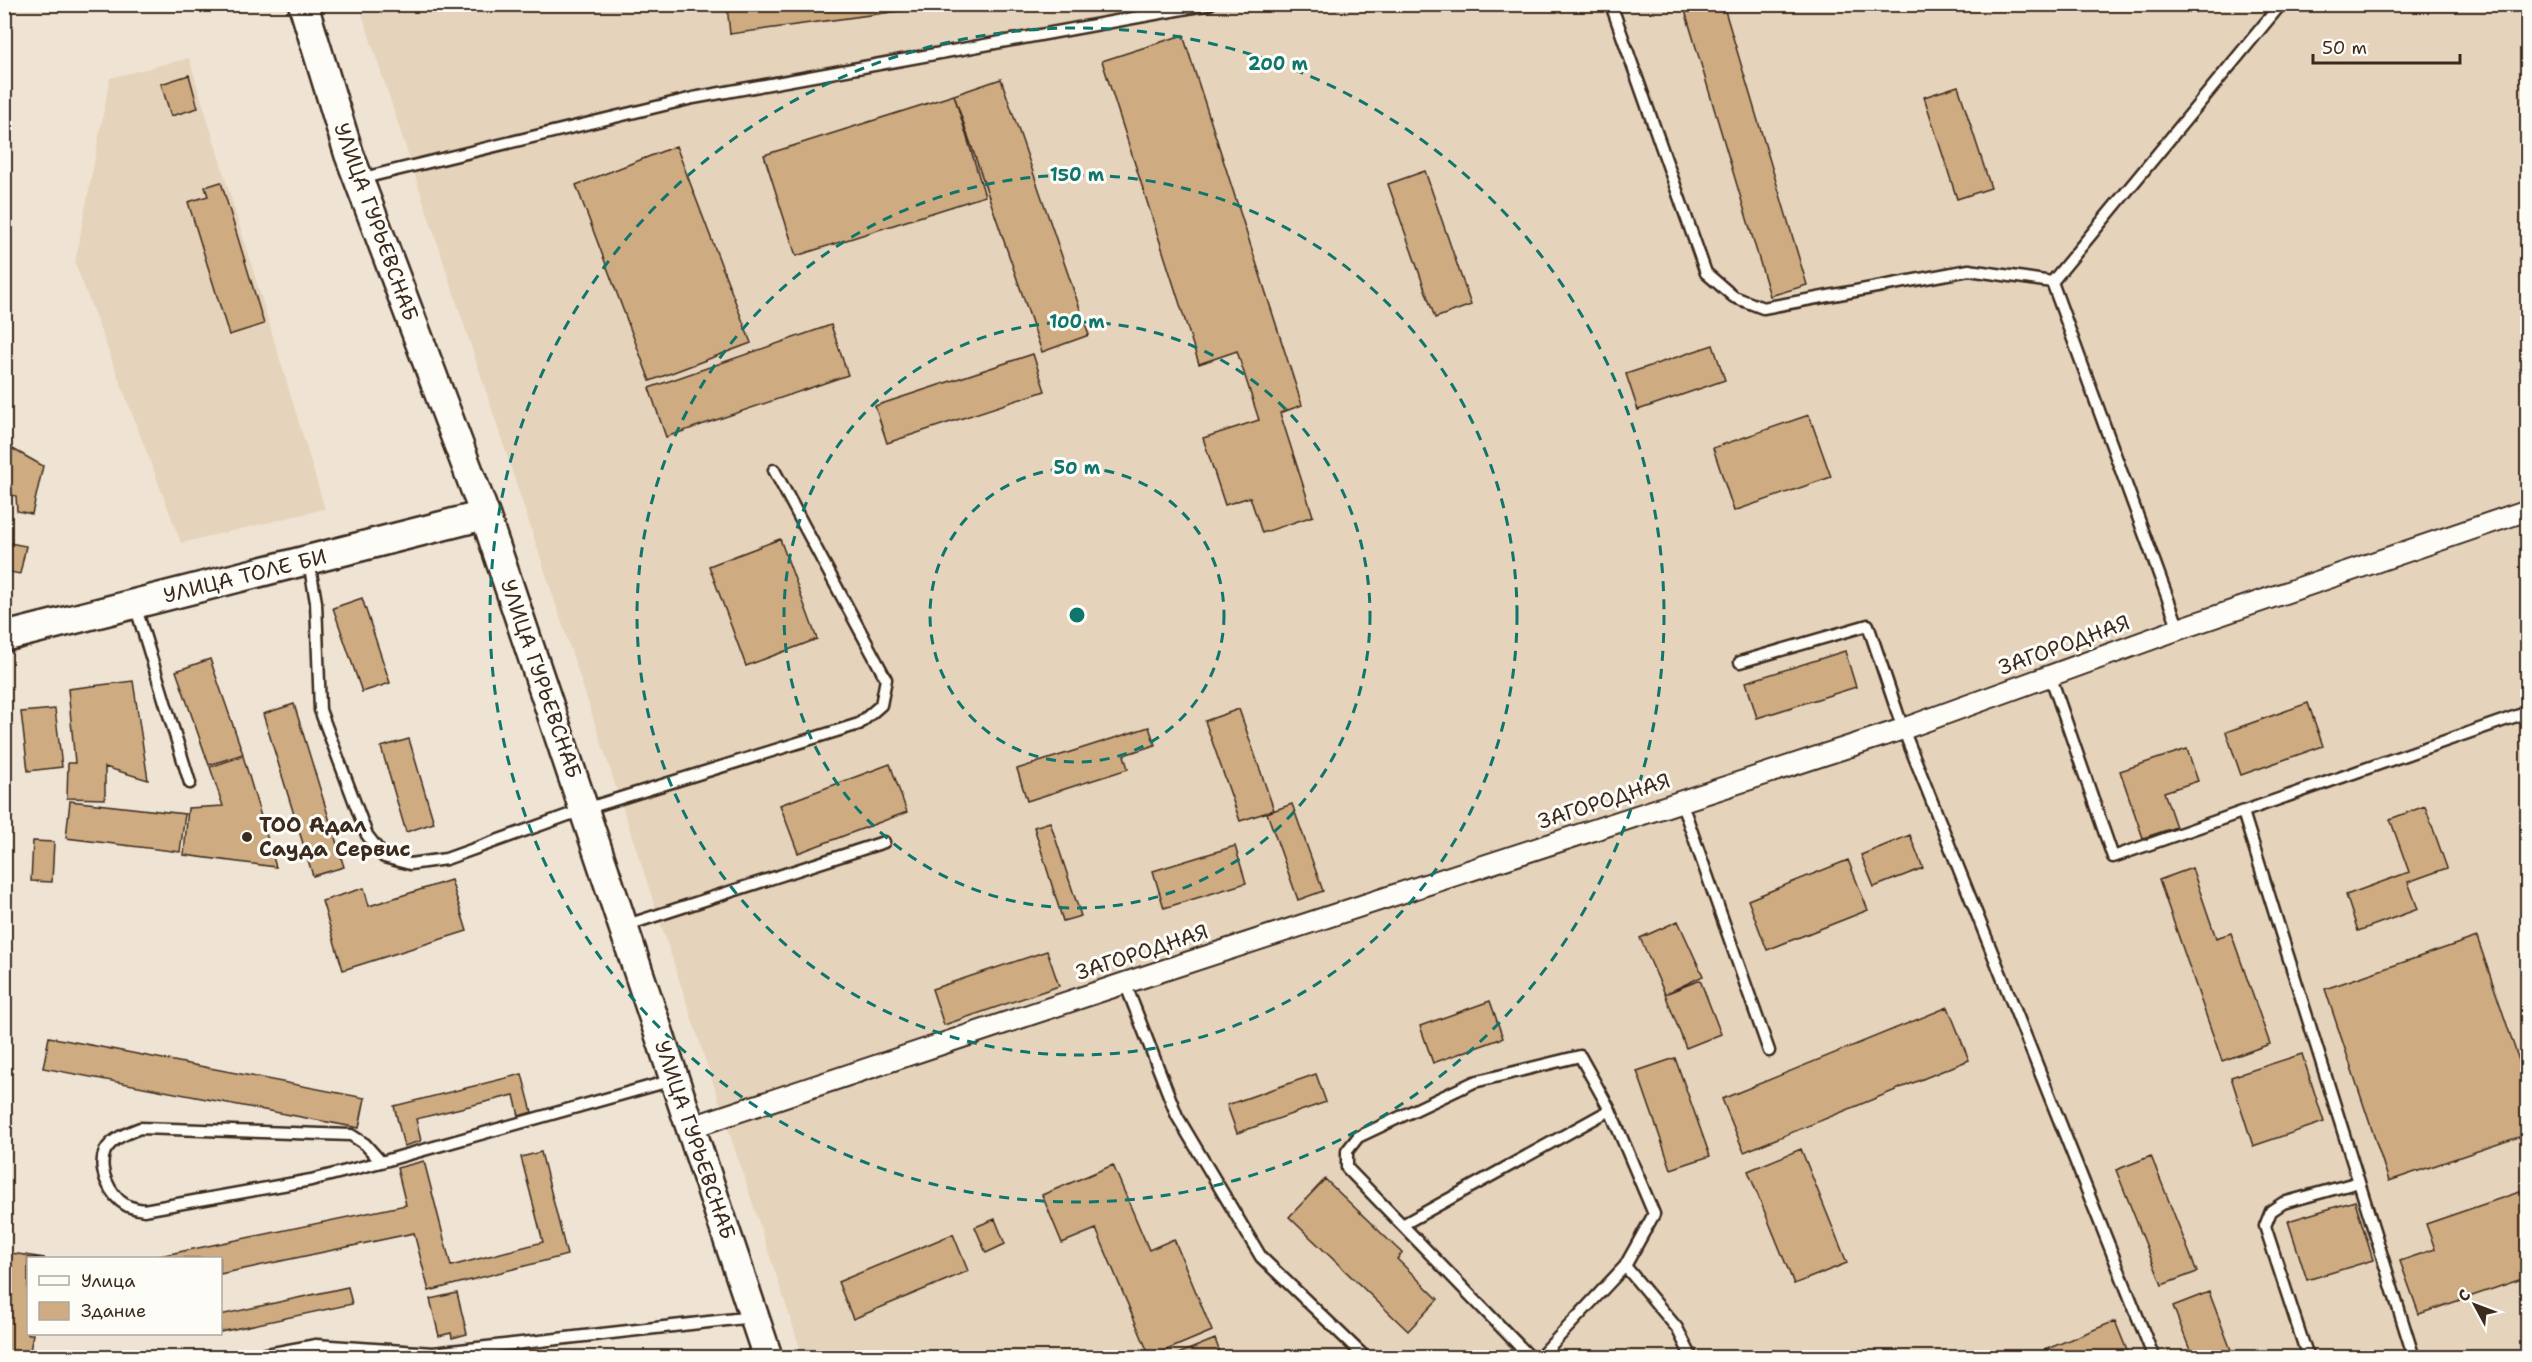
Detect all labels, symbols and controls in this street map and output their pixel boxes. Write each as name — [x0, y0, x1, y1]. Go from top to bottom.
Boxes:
scale bar — [2313, 27, 2460, 65]
text: 50 m — [2322, 36, 2367, 60]
text: 200 m — [1248, 52, 1309, 76]
street label: УЛИЦА ГУРЬЕВСНАБ — [327, 119, 425, 325]
text: 150 m — [1050, 163, 1105, 187]
text: 100 m — [1049, 310, 1105, 334]
text: 50 m — [1054, 456, 1101, 480]
street label: УЛИЦА ТОЛЕ БИ — [160, 542, 330, 610]
street label: УЛИЦА ГУРЬЕВСНАБ — [494, 576, 588, 782]
centre of rings — [1067, 605, 1087, 625]
street label: ЗАГОРОДНАЯ — [1995, 608, 2133, 682]
street label: ЗАГОРОДНАЯ — [1534, 766, 1674, 836]
place label: ТОО Адал Сауда Сервис — [259, 811, 411, 863]
marker: ТОО Адал Сауда Сервис — [240, 830, 254, 844]
street label: ЗАГОРОДНАЯ — [1072, 917, 1212, 987]
street label: УЛИЦА ГУРЬЕВСНАБ — [648, 1037, 742, 1243]
legend — [27, 1257, 222, 1335]
text: Улица — [81, 1269, 135, 1293]
north arrow — [2445, 1275, 2505, 1335]
text: С — [2453, 1285, 2475, 1306]
text: Здание — [81, 1299, 146, 1323]

